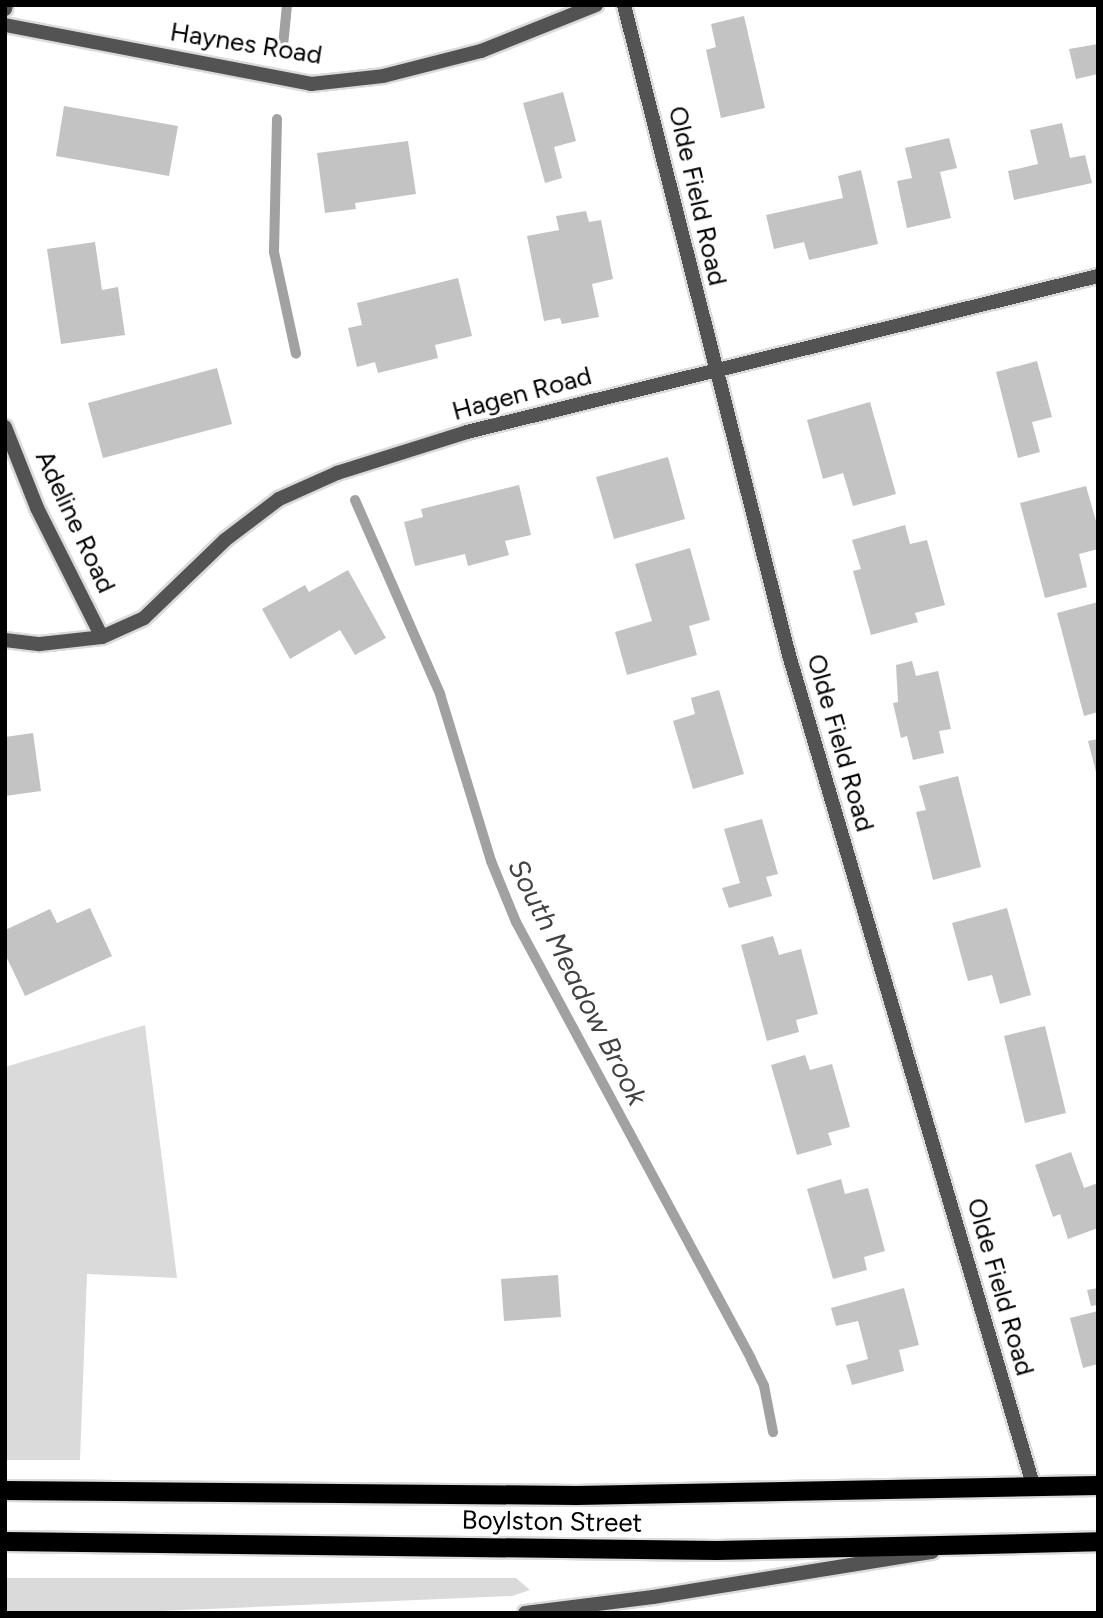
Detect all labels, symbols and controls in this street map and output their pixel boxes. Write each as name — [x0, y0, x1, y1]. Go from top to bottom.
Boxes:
street label: Haynes Road — [168, 17, 324, 71]
street label: Olde Field Road — [661, 103, 733, 289]
street label: Hagen Road — [449, 360, 595, 428]
street label: Adeline Road — [28, 446, 122, 598]
street label: Olde Field Road — [800, 651, 880, 835]
water label: South Meadow Brook — [501, 853, 655, 1111]
street label: Olde Field Road — [960, 1195, 1040, 1379]
street label: Boylston Street — [461, 1505, 643, 1539]

